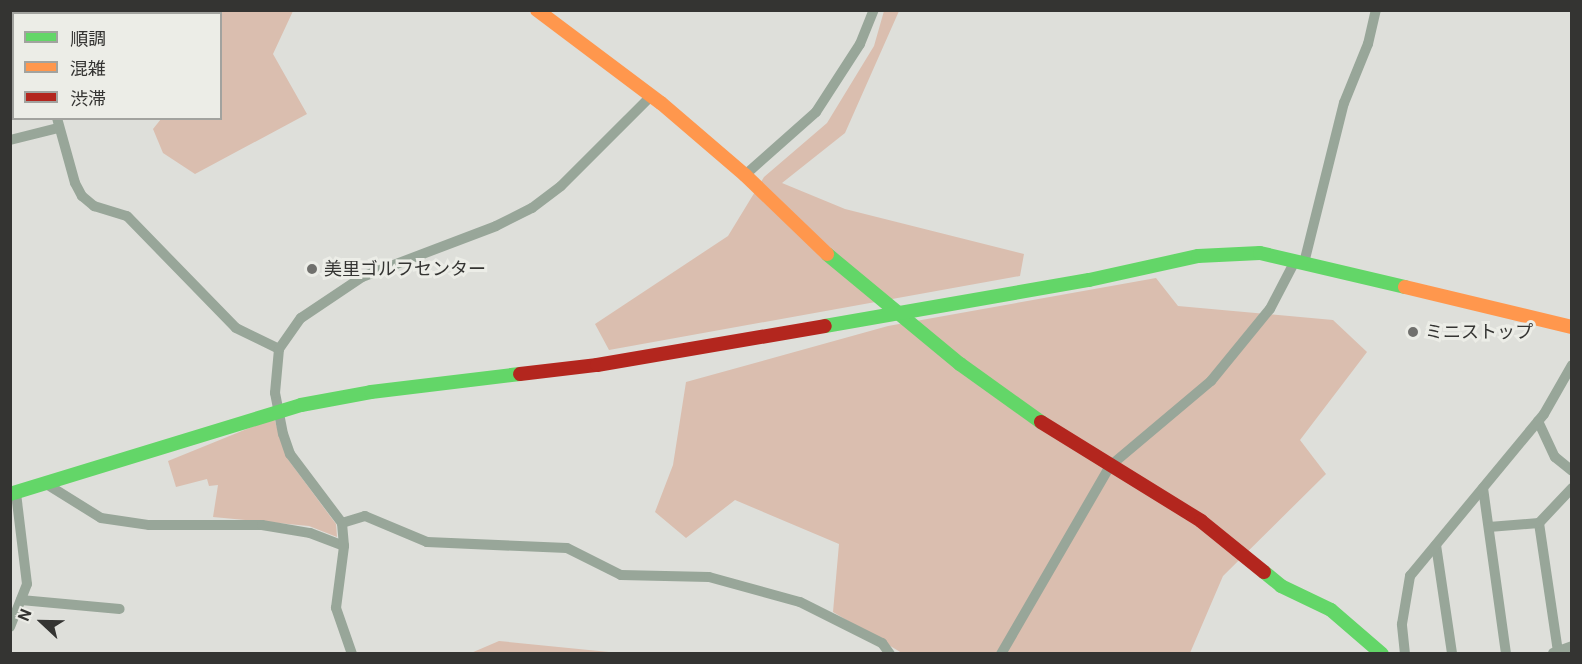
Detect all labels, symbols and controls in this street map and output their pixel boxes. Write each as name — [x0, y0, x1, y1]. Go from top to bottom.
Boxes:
legend — [12, 12, 222, 120]
text: 順調 — [70, 28, 106, 49]
text: 混雑 — [70, 58, 106, 79]
text: 渋滞 — [70, 88, 106, 109]
place label: 美里ゴルフセンター — [324, 258, 486, 280]
marker: 美里ゴルフセンター — [305, 262, 319, 276]
place label: ミニストップ — [1425, 321, 1533, 343]
marker: ミニストップ — [1406, 325, 1420, 339]
north arrow — [12, 592, 72, 652]
text: N — [14, 606, 36, 624]

